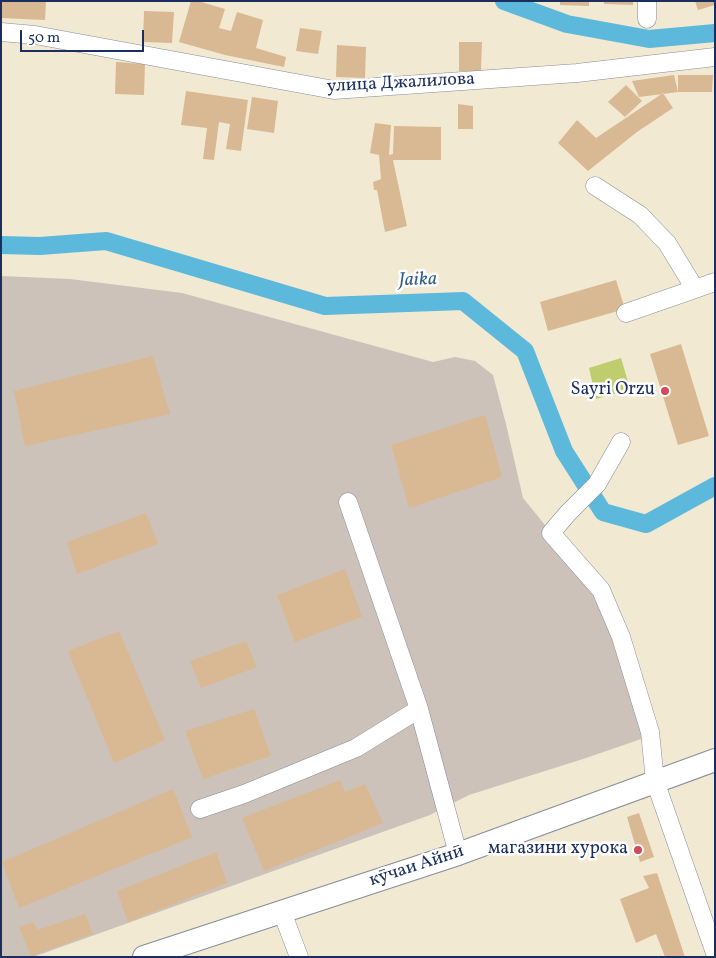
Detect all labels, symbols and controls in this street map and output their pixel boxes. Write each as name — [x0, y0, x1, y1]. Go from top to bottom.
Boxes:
scale bar — [22, 20, 146, 52]
text: 50 m — [28, 28, 60, 49]
street label: улица Джалилова — [326, 69, 476, 99]
water label: Jaika — [399, 269, 437, 293]
place label: Sayri Orzu — [570, 380, 655, 402]
marker: Sayri Orzu — [659, 385, 671, 397]
place label: магазини хурока — [488, 839, 628, 861]
street label: кӯчаи Айнӣ — [367, 842, 467, 892]
marker: магазини хурока — [632, 844, 644, 856]

